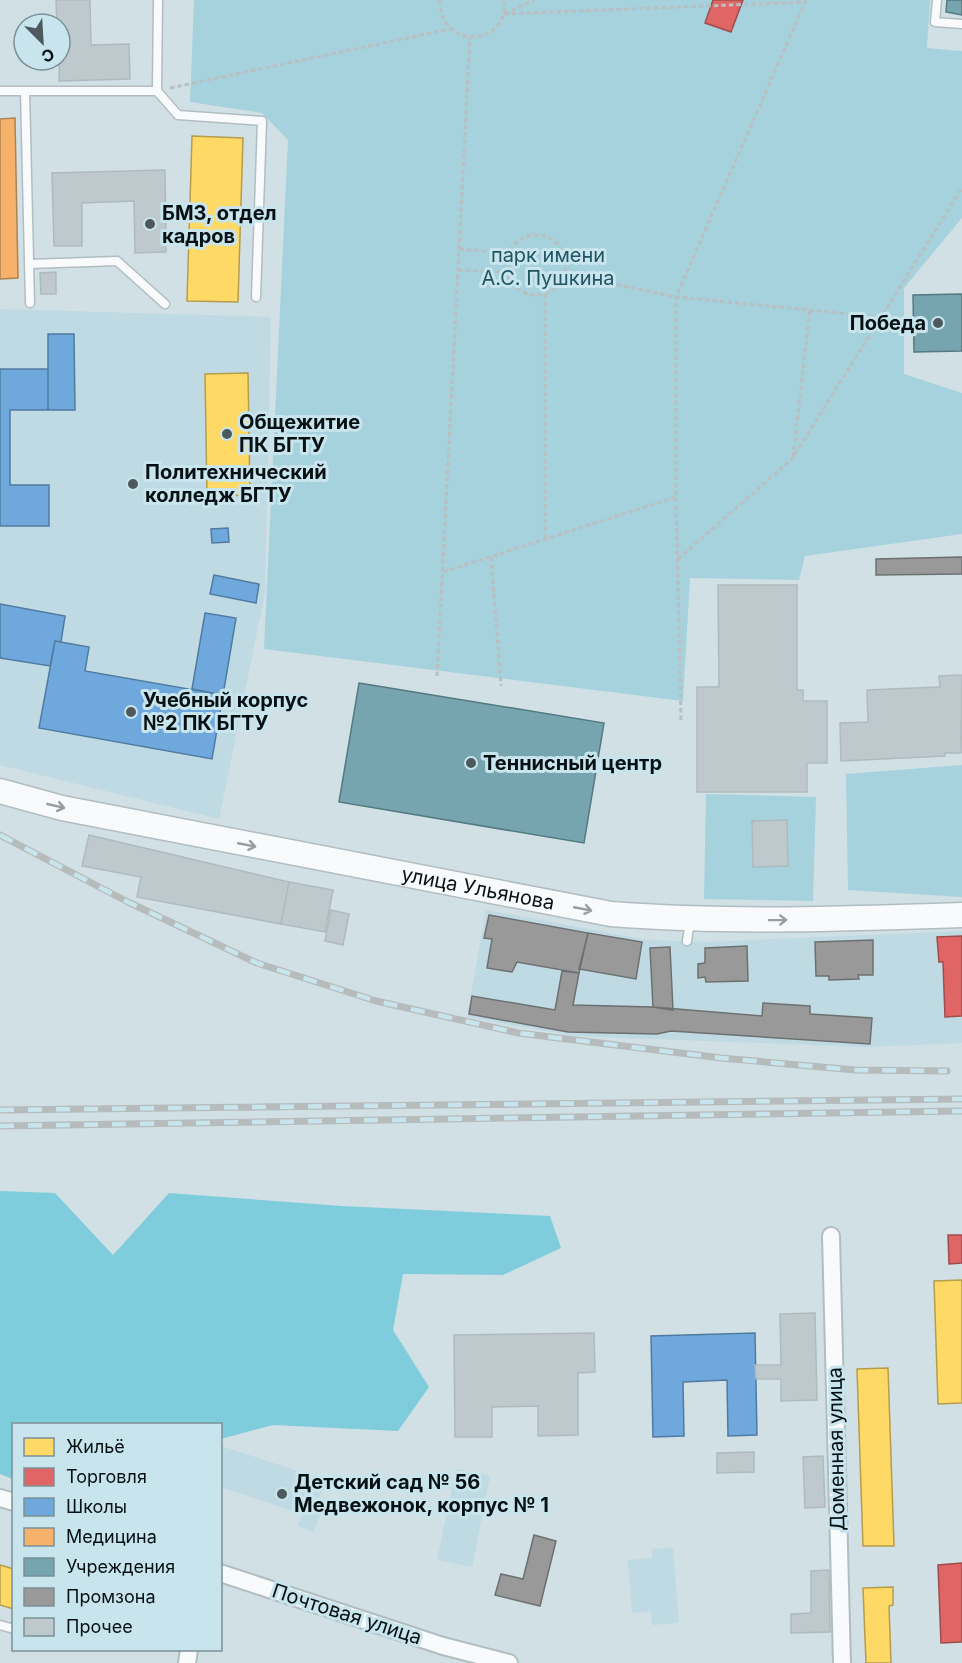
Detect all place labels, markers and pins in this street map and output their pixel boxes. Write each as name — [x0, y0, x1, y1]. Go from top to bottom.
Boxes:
place label: БМЗ, отдел кадров — [162, 201, 277, 248]
marker: БМЗ, отдел кадров — [143, 217, 157, 231]
place label: Победа — [850, 311, 926, 335]
marker: Победа — [931, 316, 945, 330]
place label: Общежитие ПК БГТУ — [239, 410, 360, 457]
marker: Общежитие ПК БГТУ — [220, 427, 234, 441]
place label: Политехнический колледж БГТУ — [145, 460, 327, 507]
marker: Политехнический колледж БГТУ — [126, 477, 140, 491]
place label: Учебный корпус №2 ПК БГТУ — [143, 688, 308, 735]
marker: Учебный корпус №2 ПК БГТУ — [124, 705, 138, 719]
place label: Теннисный центр — [483, 751, 662, 775]
marker: Теннисный центр — [464, 756, 478, 770]
place label: Детский сад № 56 Медвежонок, корпус № 1 — [294, 1470, 549, 1517]
marker: Детский сад № 56 Медвежонок, корпус № 1 — [275, 1487, 289, 1501]

